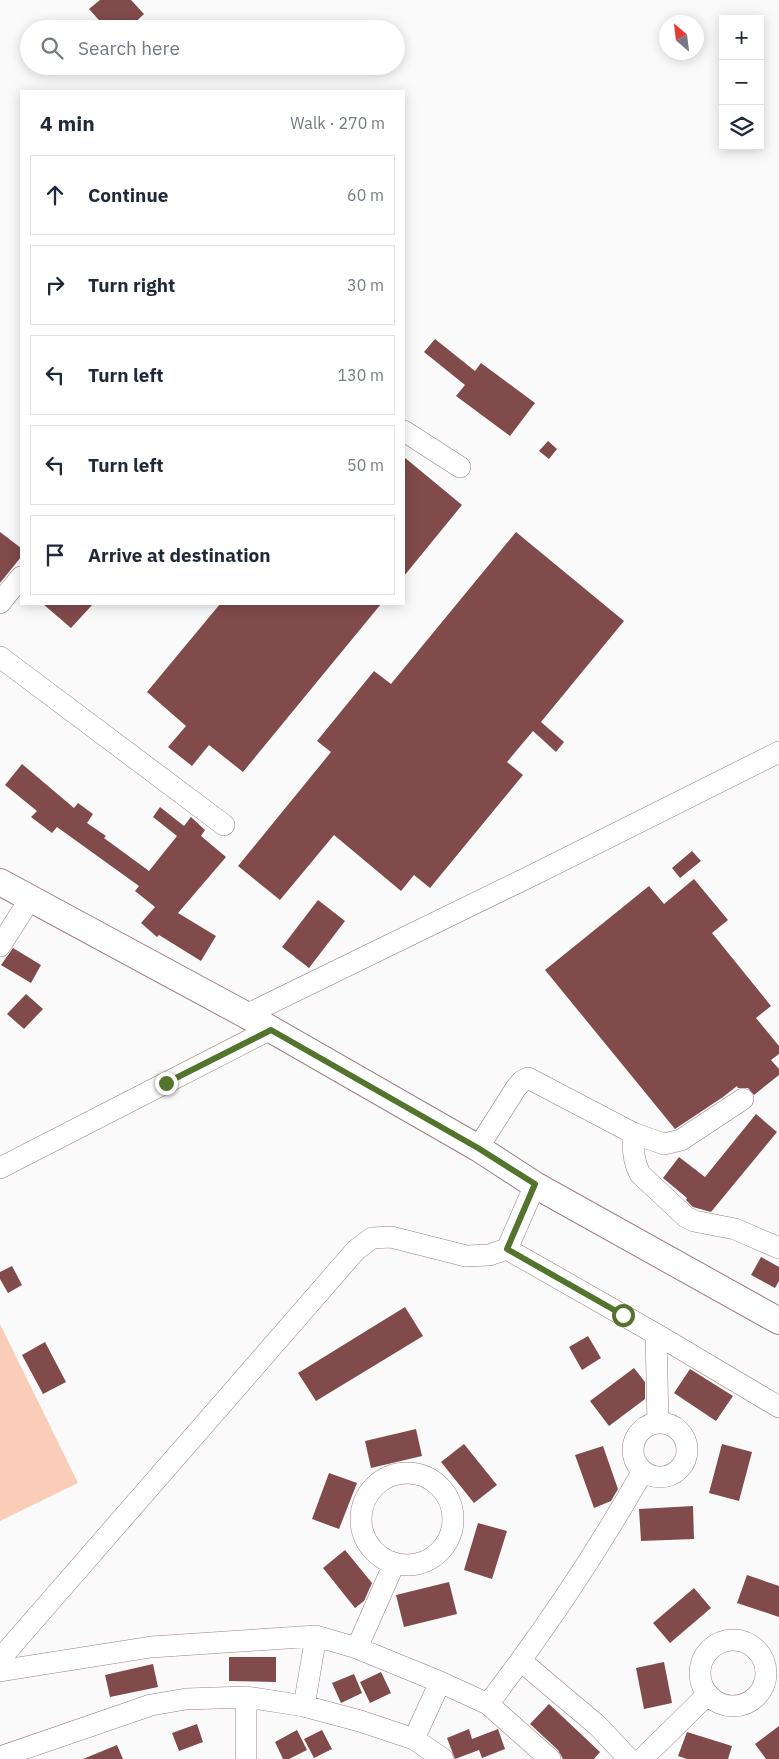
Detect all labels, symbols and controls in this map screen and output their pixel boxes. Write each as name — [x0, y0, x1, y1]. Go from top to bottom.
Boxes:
north arrow — [659, 15, 704, 60]
map controls — [719, 15, 764, 150]
button: + — [719, 15, 764, 60]
search box — [20, 20, 405, 75]
icon: search — [38, 34, 66, 62]
text: Search here — [78, 36, 180, 60]
button: − — [719, 60, 764, 105]
button: layers — [719, 105, 764, 150]
text: 4 min — [40, 109, 95, 137]
text: Walk · 270 m — [290, 113, 385, 133]
icon: ahead — [41, 181, 69, 209]
text: Continue — [88, 183, 168, 207]
text: 60 m — [347, 185, 384, 205]
icon: right — [41, 271, 69, 299]
text: Turn right — [88, 273, 175, 297]
text: 30 m — [347, 275, 384, 295]
icon: left — [41, 361, 69, 389]
text: Turn left — [88, 363, 164, 387]
text: 130 m — [337, 365, 384, 385]
icon: left — [41, 451, 69, 479]
text: Turn left — [88, 453, 164, 477]
text: 50 m — [347, 455, 384, 475]
icon: arrive — [41, 541, 69, 569]
text: Arrive at destination — [88, 543, 271, 567]
route end — [155, 1072, 178, 1095]
route start — [612, 1304, 635, 1327]

